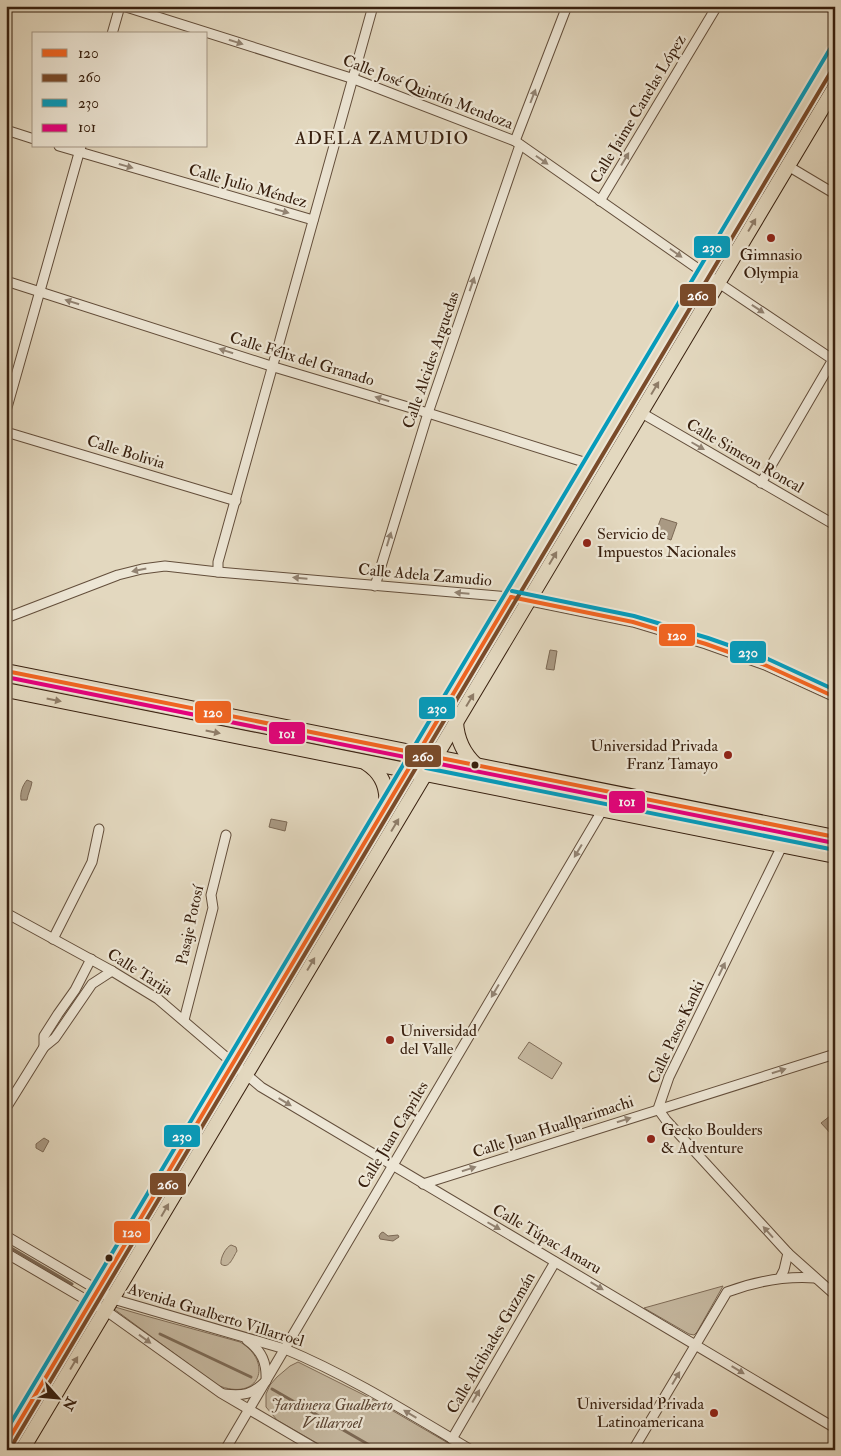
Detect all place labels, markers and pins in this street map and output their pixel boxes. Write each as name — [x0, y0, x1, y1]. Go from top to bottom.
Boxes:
marker: Gimnasio Olympia — [765, 232, 777, 244]
place label: Gimnasio Olympia — [740, 245, 802, 284]
place label: Servicio de Impuestos Nacionales — [597, 524, 736, 563]
marker: Servicio de Impuestos Nacionales — [581, 537, 593, 549]
place label: Universidad Privada Franz Tamayo — [591, 736, 718, 774]
marker: Universidad Privada Franz Tamayo — [722, 749, 734, 761]
unlabelled marker — [470, 760, 480, 770]
place label: Universidad del Valle — [400, 1021, 477, 1059]
marker: Universidad del Valle — [384, 1034, 396, 1046]
place label: Gecko Boulders & Adventure — [661, 1120, 763, 1158]
marker: Gecko Boulders & Adventure — [645, 1133, 657, 1145]
unlabelled marker — [104, 1253, 114, 1263]
place label: Universidad Privada Latinoamericana — [577, 1394, 704, 1432]
marker: Universidad Privada Latinoamericana — [708, 1407, 720, 1419]

